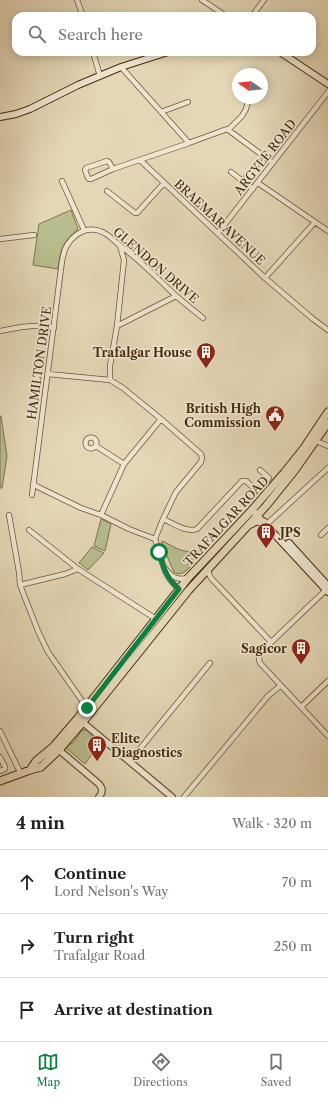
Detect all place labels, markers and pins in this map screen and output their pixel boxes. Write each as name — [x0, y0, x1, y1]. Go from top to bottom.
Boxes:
building icon: Trafalgar House — [195, 341, 217, 369]
place label: Trafalgar House — [93, 345, 192, 360]
place label: British High Commission — [184, 401, 262, 430]
public building icon: British High Commission — [264, 404, 286, 432]
building icon: JPS — [255, 521, 277, 549]
place label: JPS — [278, 525, 301, 540]
building icon: Sagicor — [290, 637, 312, 665]
place label: Sagicor — [241, 641, 287, 656]
place label: Elite Diagnostics — [111, 731, 183, 760]
building icon: Elite Diagnostics — [86, 734, 108, 762]

